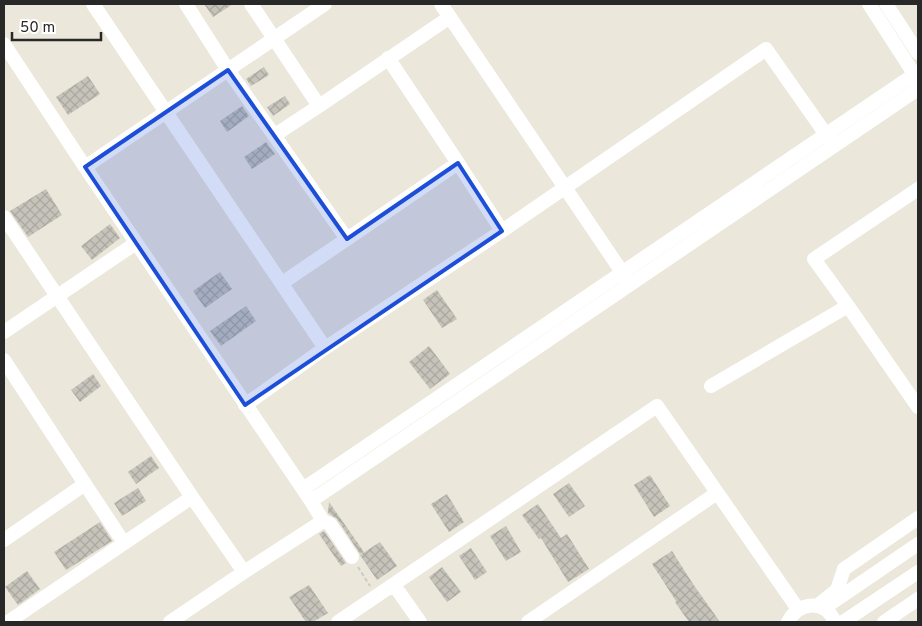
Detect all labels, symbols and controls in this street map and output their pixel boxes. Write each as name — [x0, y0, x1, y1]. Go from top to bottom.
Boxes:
scale bar — [12, 10, 101, 42]
text: 50 m — [20, 19, 55, 38]

